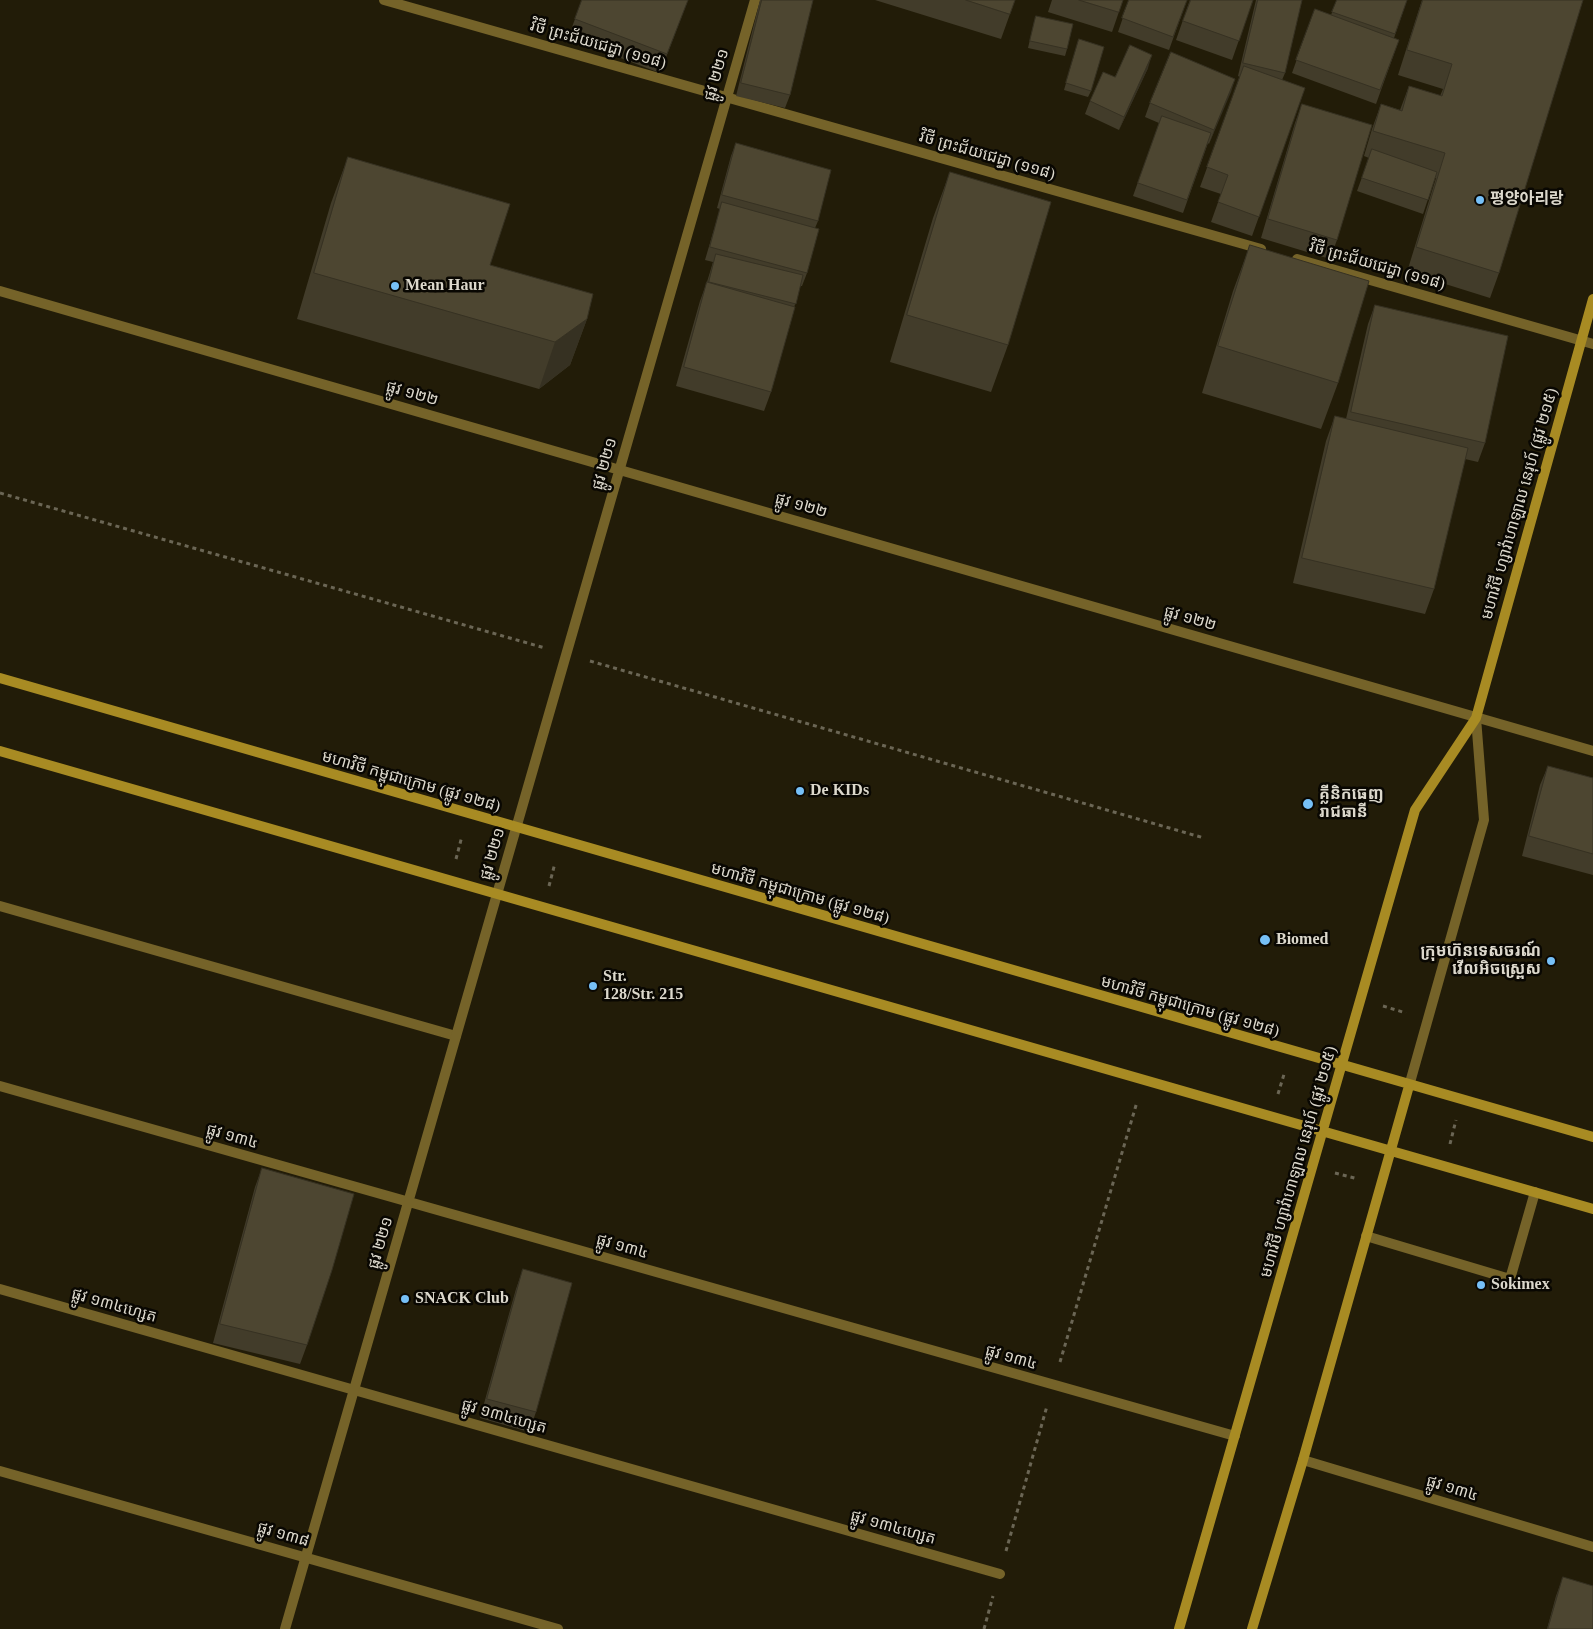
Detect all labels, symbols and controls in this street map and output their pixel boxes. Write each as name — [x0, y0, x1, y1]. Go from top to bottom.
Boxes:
street label: វិថី ព្រះជ័យជេដ្ធា (១១៨) — [528, 16, 668, 74]
street label: ផ្លូវ ២២១ — [700, 47, 734, 103]
street label: វិថី ព្រះជ័យជេដ្ធា (១១៨) — [917, 127, 1057, 185]
place label: 평양아리랑 — [1490, 190, 1564, 210]
marker: 평양아리랑 — [1474, 194, 1486, 206]
street label: វិថី ព្រះជ័យជេដ្ធា (១១៨) — [1307, 237, 1447, 295]
place label: Mean Haur — [405, 276, 485, 296]
marker: Mean Haur — [389, 280, 401, 292]
street label: ផ្លូវ ១២២ — [384, 377, 440, 411]
street label: មហាវិថី ហ្សាវ៉ាហាឡាល នេរុហ៍ (ផ្លូវ ២១៥) — [1478, 386, 1562, 622]
street label: ផ្លូវ ២២១ — [588, 436, 622, 492]
street label: ផ្លូវ ១២២ — [773, 489, 829, 523]
street label: ផ្លូវ ១២២ — [1162, 602, 1218, 636]
street label: មហាវិថី កម្ពុជាក្រោម (ផ្លូវ ១២៨) — [320, 747, 502, 817]
place label: De KIDs — [810, 781, 869, 801]
marker: De KIDs — [794, 785, 806, 797]
place label: គ្លីនិកធ្មេញ រាជធានី — [1319, 785, 1384, 823]
marker: គ្លីនិកធ្មេញ រាជធានី — [1301, 797, 1315, 811]
street label: ផ្លូវ ២២១ — [476, 826, 510, 882]
street label: មហាវិថី កម្ពុជាក្រោម (ផ្លូវ ១២៨) — [709, 859, 891, 929]
place label: Biomed — [1276, 930, 1328, 950]
marker: Biomed — [1258, 933, 1272, 947]
place label: ក្រុមហ៊ុនទេសចរណ៍ វើលអិចស្រ្ពេស — [1420, 942, 1541, 980]
marker: ក្រុមហ៊ុនទេសចរណ៍ វើលអិចស្រ្ពេស — [1545, 955, 1557, 967]
place label: Str. 128/Str. 215 — [603, 967, 683, 1005]
street label: មហាវិថី កម្ពុជាក្រោម (ផ្លូវ ១២៨) — [1099, 972, 1281, 1042]
marker: Str. 128/Str. 215 — [587, 980, 599, 992]
street label: មហាវិថី ហ្សាវ៉ាហាឡាល នេរុហ៍ (ផ្លូវ ២១៥) — [1257, 1044, 1341, 1280]
street label: ផ្លូវ ១៣៤ — [204, 1120, 260, 1154]
street label: ផ្លូវ ២២១ — [364, 1215, 398, 1271]
street label: ផ្លូវ ១៣៤ — [594, 1230, 650, 1264]
place label: Sokimex — [1491, 1275, 1550, 1295]
marker: Sokimex — [1475, 1279, 1487, 1291]
street label: ផ្លូវ ១៣៤ហ្សេត — [69, 1285, 159, 1327]
place label: SNACK Club — [415, 1289, 509, 1309]
marker: SNACK Club — [399, 1293, 411, 1305]
street label: ផ្លូវ ១៣៤ — [983, 1341, 1039, 1375]
street label: ផ្លូវ ១៣៤ហ្សេត — [459, 1396, 549, 1438]
street label: ផ្លូវ ១៣៤ — [1424, 1472, 1480, 1506]
street label: ផ្លូវ ១៣៤ហ្សេត — [848, 1507, 938, 1549]
street label: ផ្លូវ ១៣៨ — [255, 1518, 311, 1552]

